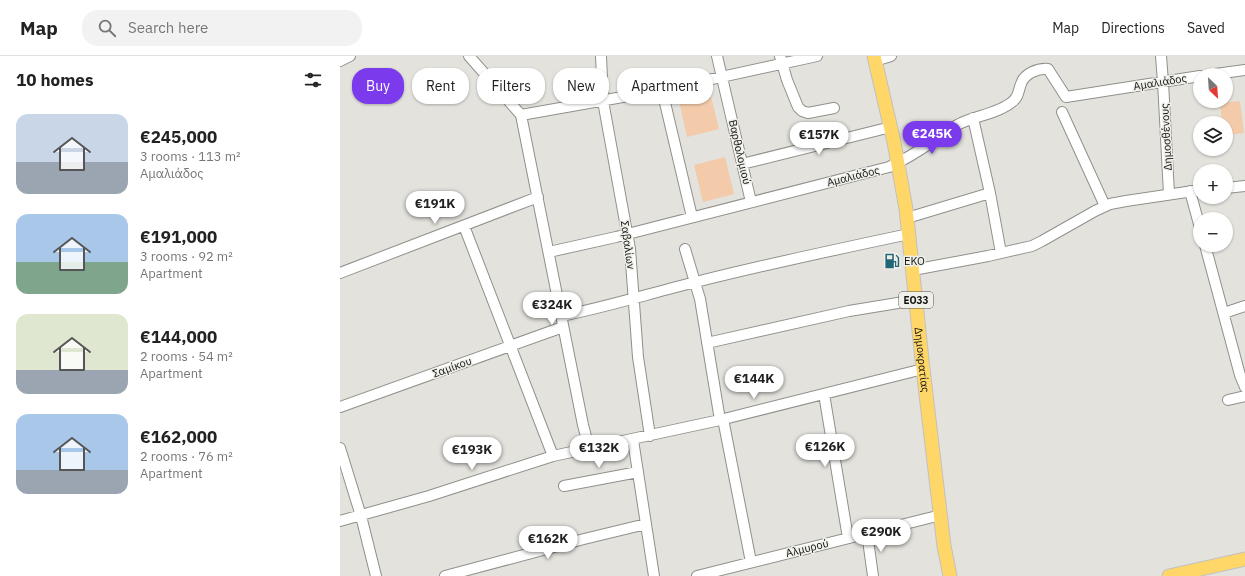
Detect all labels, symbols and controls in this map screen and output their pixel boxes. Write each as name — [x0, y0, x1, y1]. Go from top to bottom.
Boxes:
search box — [82, 10, 362, 46]
text: Map — [20, 16, 58, 40]
icon: search — [96, 17, 118, 39]
text: Search here — [128, 18, 208, 37]
text: Map — [1052, 19, 1079, 37]
text: Directions — [1101, 19, 1165, 37]
text: Saved — [1187, 19, 1225, 37]
chip: Buy — [352, 68, 404, 104]
chip: Rent — [412, 68, 469, 104]
chip: Filters — [477, 68, 545, 104]
chip: New — [553, 68, 609, 104]
chip: Apartment — [617, 68, 713, 104]
north arrow — [1193, 68, 1233, 108]
map controls — [1193, 68, 1233, 252]
text: 10 homes — [16, 69, 93, 91]
icon: filters — [302, 69, 324, 91]
street label: Αμαλιάδος — [1132, 71, 1188, 93]
street label: Δημοσθένους — [1157, 103, 1175, 171]
button: layers — [1193, 116, 1233, 156]
street label: Βαρθολομιού — [726, 118, 754, 186]
pin: €245K — [904, 121, 960, 155]
pin: €157K — [791, 122, 847, 156]
text: €245K — [912, 125, 952, 142]
text: €245,000 — [140, 126, 217, 148]
text: €157K — [799, 126, 839, 143]
icon: home — [48, 130, 96, 178]
text: 3 rooms · 113 m² — [140, 148, 241, 165]
street label: Αμαλιάδος — [825, 163, 881, 189]
button: + — [1193, 164, 1233, 204]
text: Αμαλιάδος — [140, 165, 204, 182]
pin: €191K — [407, 191, 463, 225]
text: €191K — [415, 195, 455, 212]
button: − — [1193, 212, 1233, 252]
street label: Σαβαλίων — [618, 220, 638, 271]
text: €191,000 — [140, 226, 217, 248]
icon: home — [48, 230, 96, 278]
text: 3 rooms · 92 m² — [140, 248, 233, 265]
fuel station icon: EKO — [883, 252, 901, 270]
place label: EKO — [904, 254, 925, 268]
text: Apartment — [140, 265, 203, 282]
pin: €324K — [524, 292, 580, 326]
road number: ΕΟ33 — [899, 292, 933, 308]
text: €324K — [532, 296, 572, 313]
text: €144,000 — [140, 326, 217, 348]
street label: Δημοκρατίας — [912, 326, 933, 393]
icon: home — [48, 330, 96, 378]
text: 2 rooms · 54 m² — [140, 348, 233, 365]
street label: Σαμίκου — [430, 353, 474, 381]
text: Apartment — [140, 365, 203, 382]
pin: €144K — [726, 366, 782, 400]
text: €144K — [734, 370, 774, 387]
text: €162,000 — [140, 426, 217, 448]
icon: home — [48, 430, 96, 478]
pin: €126K — [797, 434, 853, 468]
pin: €132K — [571, 435, 627, 469]
pin: €193K — [444, 437, 500, 471]
text: €126K — [805, 438, 845, 455]
text: €132K — [579, 439, 619, 456]
text: €193K — [452, 441, 492, 458]
text: 2 rooms · 76 m² — [140, 448, 233, 465]
text: Apartment — [140, 465, 203, 482]
pin: €290K — [853, 519, 909, 553]
text: €290K — [861, 523, 901, 540]
pin: €162K — [520, 526, 576, 560]
text: €162K — [528, 530, 568, 547]
street label: Αλμυρού — [784, 536, 830, 560]

